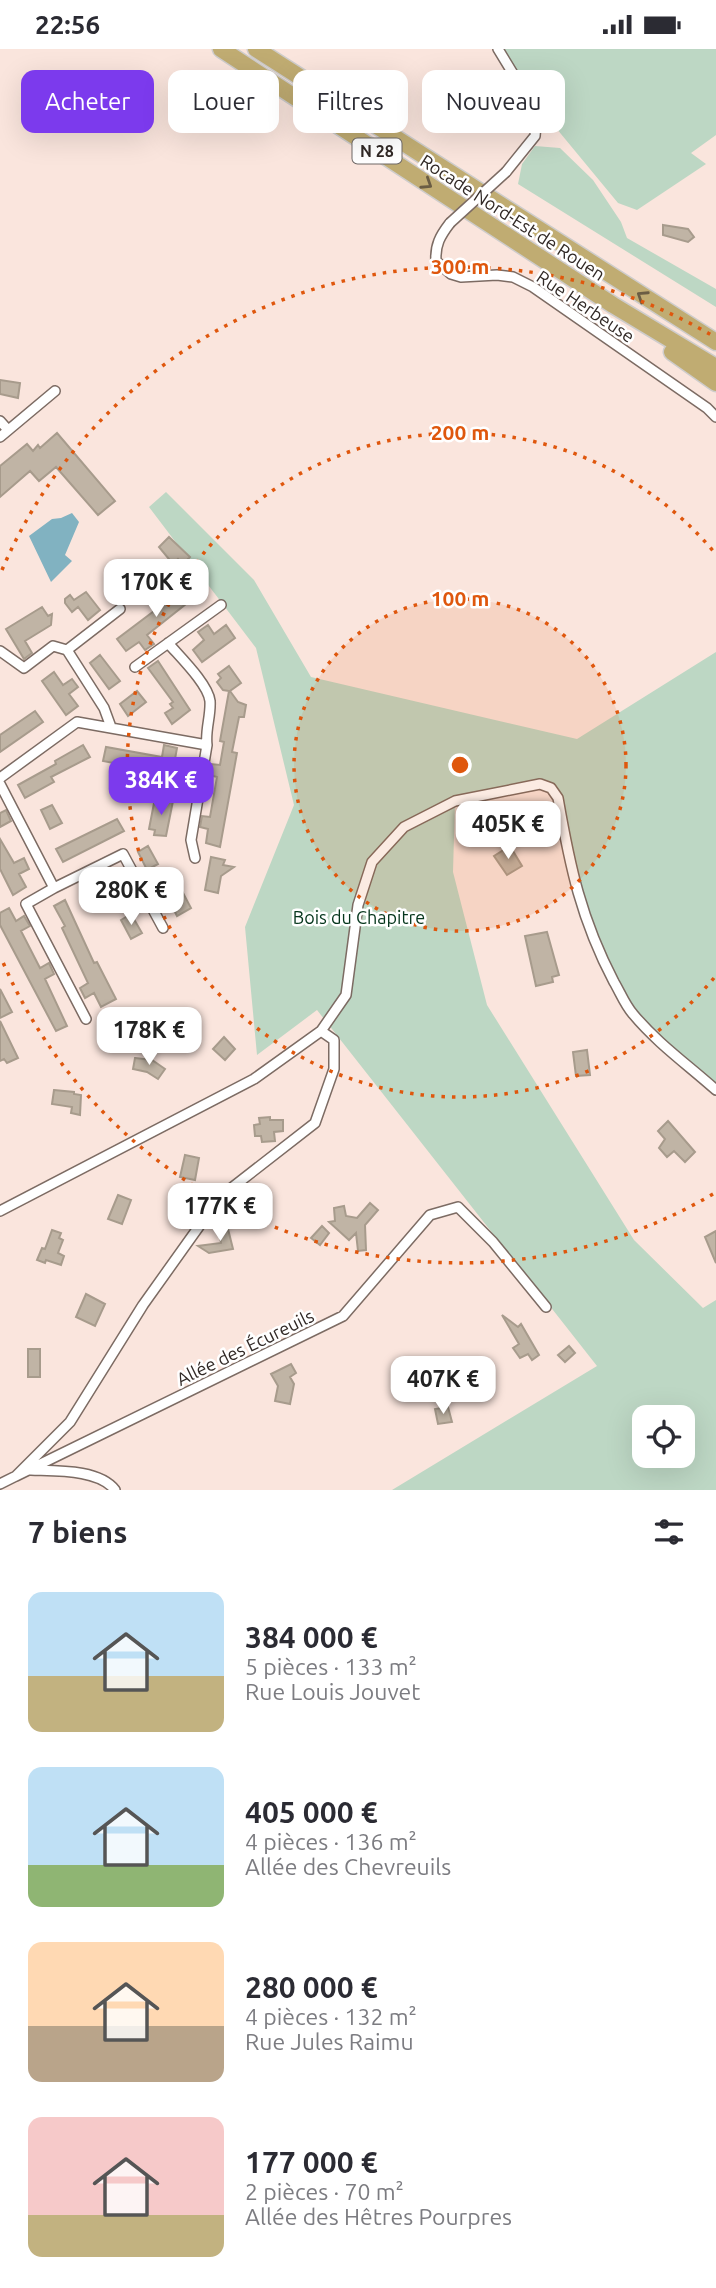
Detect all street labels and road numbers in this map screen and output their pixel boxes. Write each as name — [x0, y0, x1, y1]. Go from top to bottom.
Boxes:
road number: N 28 — [352, 139, 402, 163]
street label: Rocade Nord-Est de Rouen — [417, 150, 609, 284]
street label: Rue Herbeuse — [533, 266, 639, 346]
street label: Allée des Écureuils — [173, 1304, 317, 1389]

